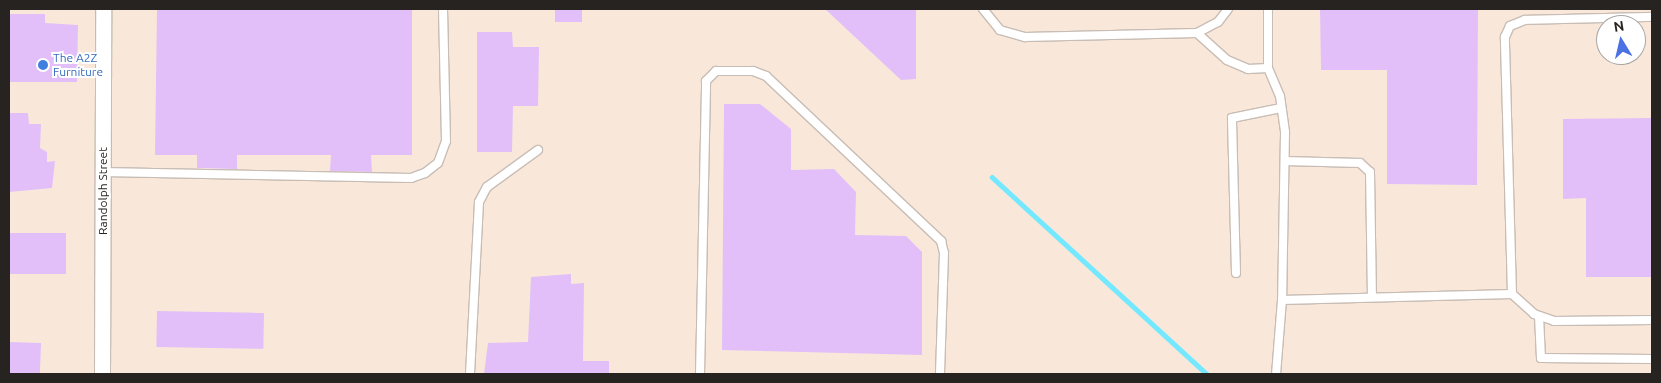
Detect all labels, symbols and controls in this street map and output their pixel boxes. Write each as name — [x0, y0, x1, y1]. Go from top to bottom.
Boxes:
north arrow — [1596, 15, 1646, 65]
text: N — [1612, 17, 1625, 35]
place label: The A2Z Furniture — [53, 51, 103, 79]
marker: The A2Z Furniture — [37, 59, 49, 71]
street label: Randolph Street — [96, 147, 110, 235]

